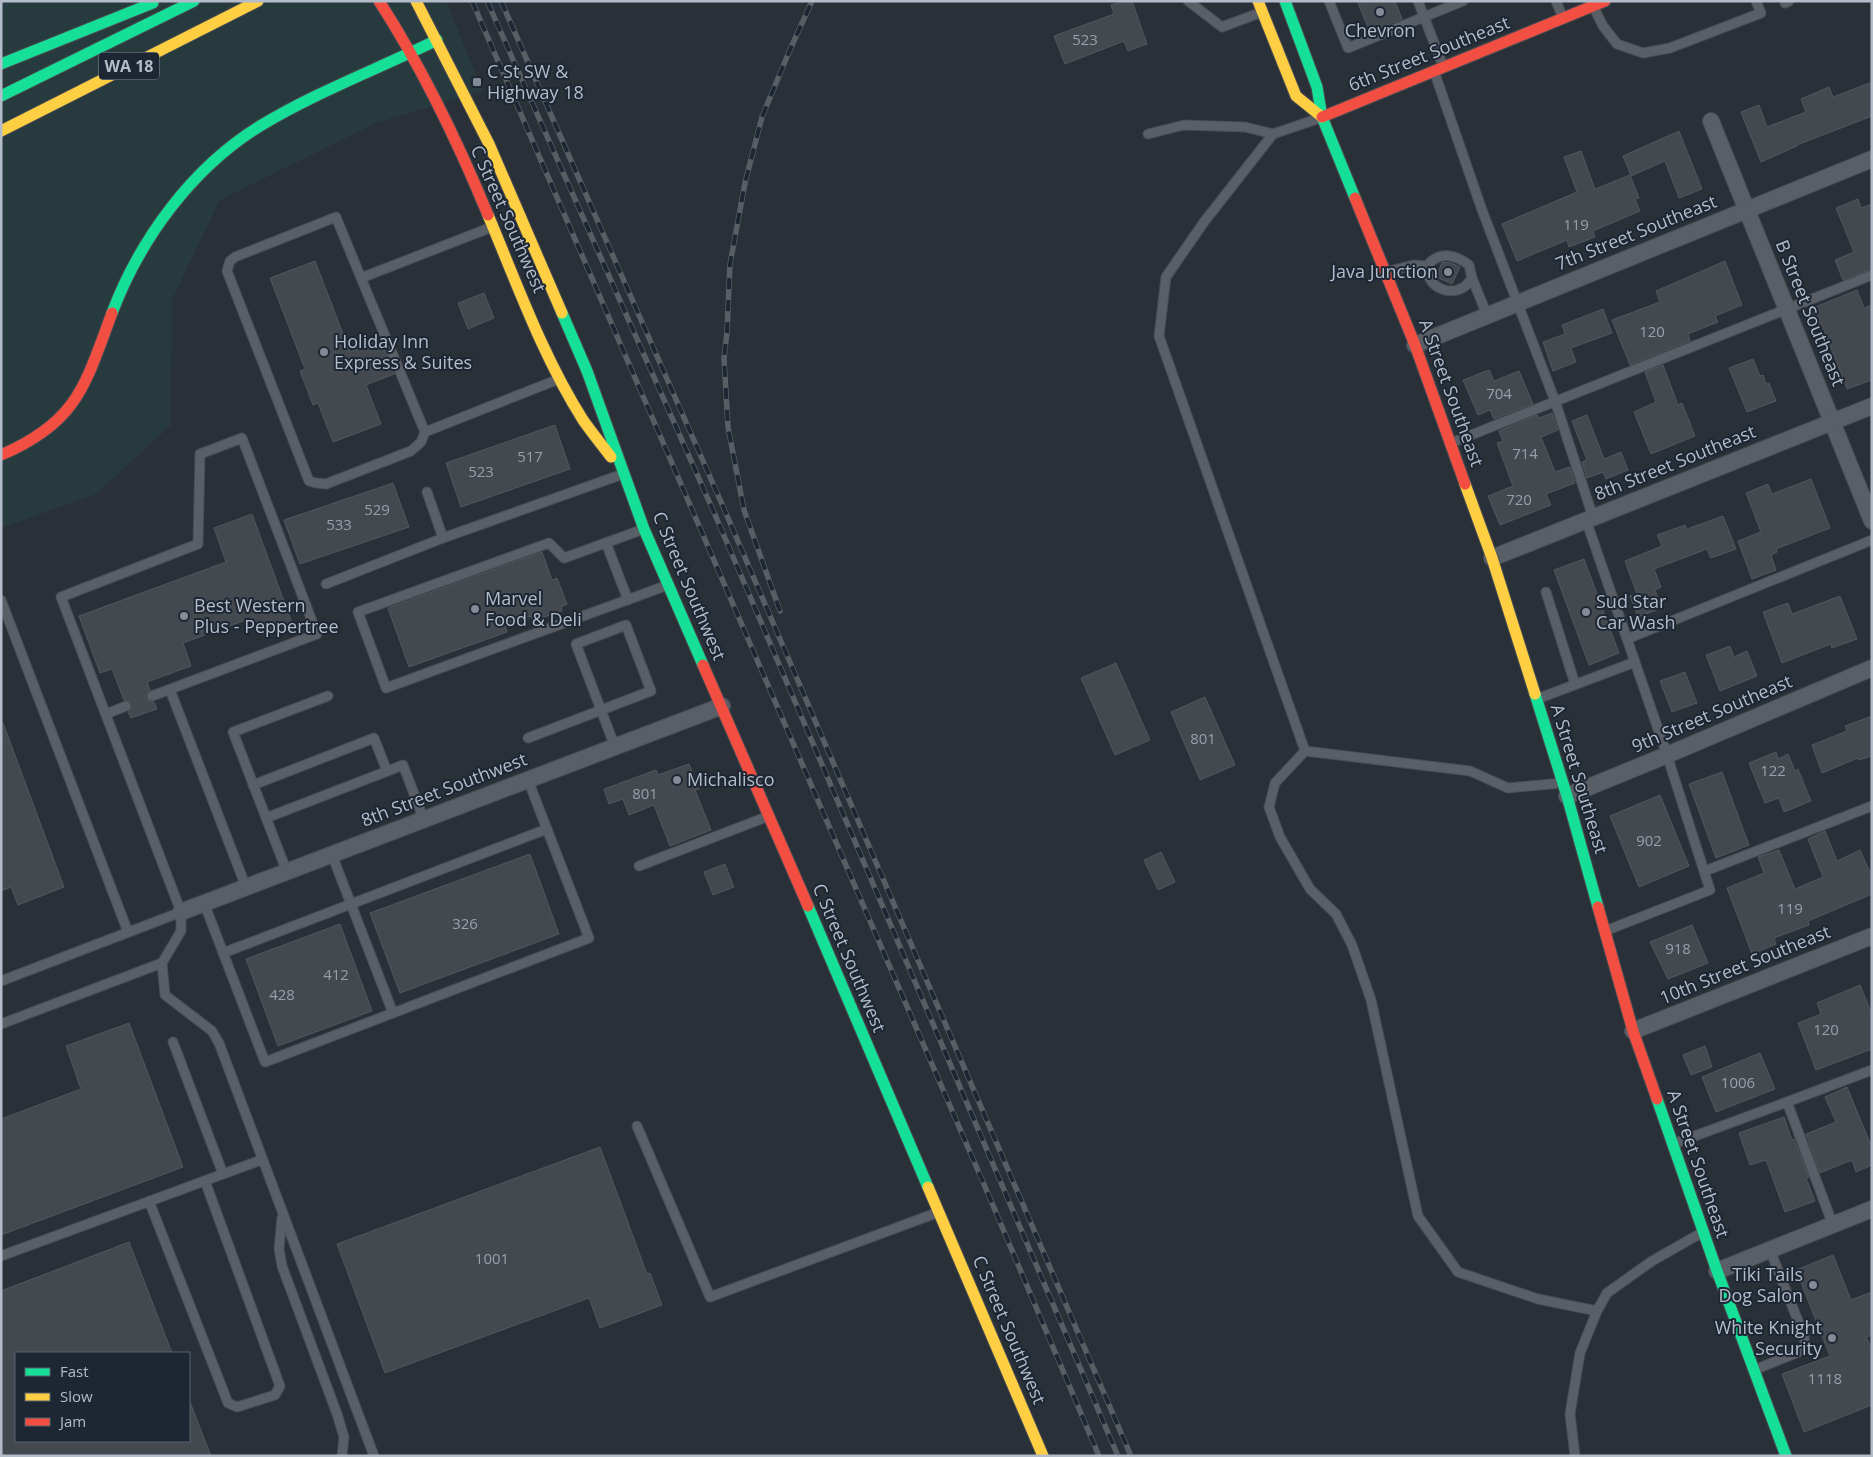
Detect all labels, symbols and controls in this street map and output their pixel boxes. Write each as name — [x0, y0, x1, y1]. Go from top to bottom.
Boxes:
marker: Chevron — [1374, 6, 1386, 18]
street label: 6th Street Southeast — [1345, 10, 1513, 96]
place label: Chevron — [1345, 18, 1415, 42]
house number: 523 — [1072, 29, 1098, 49]
road number: WA 18 — [99, 52, 159, 80]
place label: C St SW & Highway 18 — [487, 59, 584, 104]
marker: C St SW & Highway 18 — [471, 76, 483, 88]
street label: C Street Southwest — [466, 141, 552, 296]
street label: 7th Street Southeast — [1552, 189, 1720, 275]
house number: 119 — [1563, 214, 1589, 234]
street label: B Street Southeast — [1771, 236, 1851, 389]
place label: Java Junction — [1329, 259, 1438, 283]
marker: Java Junction — [1442, 266, 1454, 278]
street label: A Street Southeast — [1414, 316, 1490, 470]
house number: 120 — [1639, 321, 1665, 341]
place label: Holiday Inn Express & Suites — [334, 329, 472, 374]
marker: Holiday Inn Express & Suites — [318, 346, 330, 358]
house number: 704 — [1486, 383, 1512, 403]
street label: 8th Street Southeast — [1591, 419, 1759, 505]
house number: 714 — [1512, 443, 1538, 463]
house number: 517 — [517, 446, 543, 466]
house number: 523 — [468, 461, 494, 481]
house number: 720 — [1506, 489, 1532, 509]
house number: 529 — [364, 499, 390, 519]
street label: C Street Southwest — [648, 508, 732, 664]
house number: 533 — [326, 514, 352, 534]
place label: Marvel Food & Deli — [485, 586, 582, 631]
place label: Sud Star Car Wash — [1596, 589, 1676, 634]
place label: Best Western Plus - Peppertree — [194, 593, 339, 638]
marker: Marvel Food & Deli — [469, 603, 481, 615]
marker: Sud Star Car Wash — [1580, 606, 1592, 618]
marker: Best Western Plus - Peppertree — [178, 610, 190, 622]
street label: 9th Street Southeast — [1628, 668, 1795, 758]
street label: A Street Southeast — [1546, 701, 1614, 856]
house number: 801 — [1190, 728, 1216, 748]
street label: 8th Street Southwest — [357, 746, 530, 832]
house number: 122 — [1760, 760, 1786, 780]
place label: Michalisco — [687, 767, 775, 791]
marker: Michalisco — [671, 774, 683, 786]
house number: 801 — [632, 783, 658, 803]
house number: 902 — [1636, 830, 1662, 850]
street label: C Street Southwest — [808, 880, 892, 1036]
house number: 119 — [1777, 898, 1803, 918]
house number: 326 — [452, 913, 478, 933]
street label: 10th Street Southeast — [1656, 919, 1833, 1009]
house number: 918 — [1665, 938, 1691, 958]
house number: 412 — [323, 964, 349, 984]
house number: 428 — [269, 984, 295, 1004]
house number: 120 — [1813, 1019, 1839, 1039]
house number: 1006 — [1721, 1072, 1755, 1092]
street label: A Street Southeast — [1662, 1086, 1736, 1241]
house number: 1001 — [475, 1248, 509, 1268]
street label: C Street Southwest — [968, 1252, 1052, 1408]
place label: Tiki Tails Dog Salon — [1718, 1262, 1803, 1307]
marker: Tiki Tails Dog Salon — [1807, 1279, 1819, 1291]
place label: White Knight Security — [1715, 1315, 1823, 1360]
marker: White Knight Security — [1826, 1332, 1838, 1344]
legend — [15, 1352, 190, 1442]
text: Fast — [60, 1361, 89, 1381]
house number: 1118 — [1808, 1368, 1842, 1388]
text: Slow — [60, 1386, 93, 1406]
text: Jam — [58, 1411, 86, 1431]

